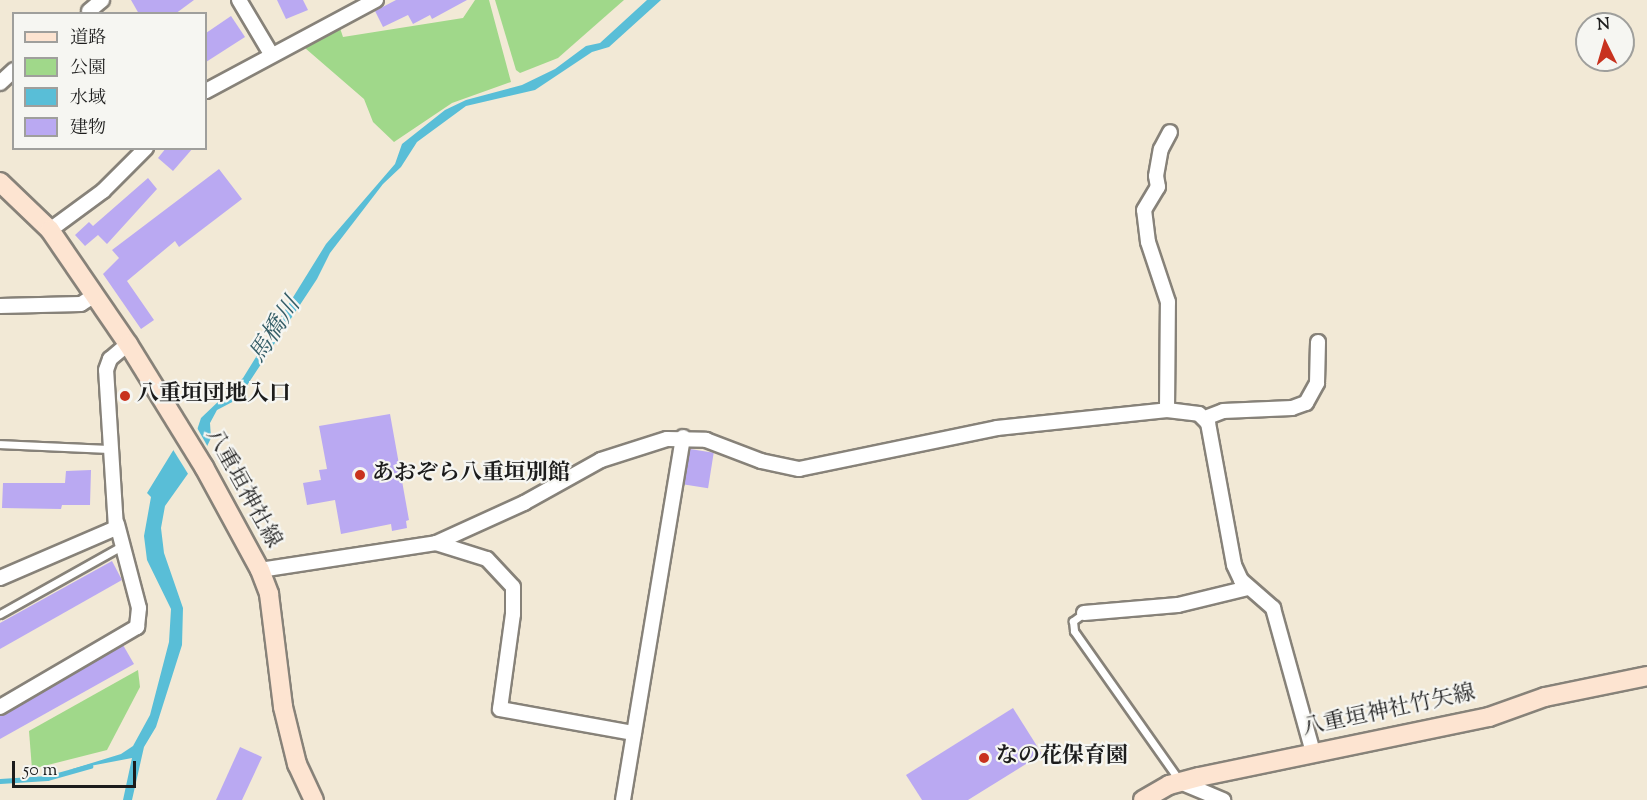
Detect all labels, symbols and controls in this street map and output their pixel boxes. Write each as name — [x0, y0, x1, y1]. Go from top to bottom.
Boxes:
legend — [12, 12, 207, 150]
north arrow — [1575, 12, 1635, 72]
text: N — [1596, 14, 1611, 38]
text: 道路 — [70, 26, 106, 52]
text: 公園 — [70, 56, 106, 82]
text: 水域 — [70, 86, 106, 112]
text: 建物 — [70, 116, 106, 142]
water label: 馬橋川 — [244, 293, 308, 369]
place label: 八重垣団地入口 — [137, 383, 291, 409]
marker: 八重垣団地入口 — [118, 389, 132, 403]
street label: 八重垣神社線 — [198, 425, 286, 553]
place label: あおぞら八重垣別館 — [372, 462, 570, 488]
marker: あおぞら八重垣別館 — [353, 468, 367, 482]
street label: 八重垣神社竹矢線 — [1300, 681, 1478, 743]
place label: なの花保育園 — [996, 745, 1128, 771]
scale bar — [15, 749, 140, 787]
marker: なの花保育園 — [977, 751, 991, 765]
text: 50 m — [23, 758, 57, 784]

